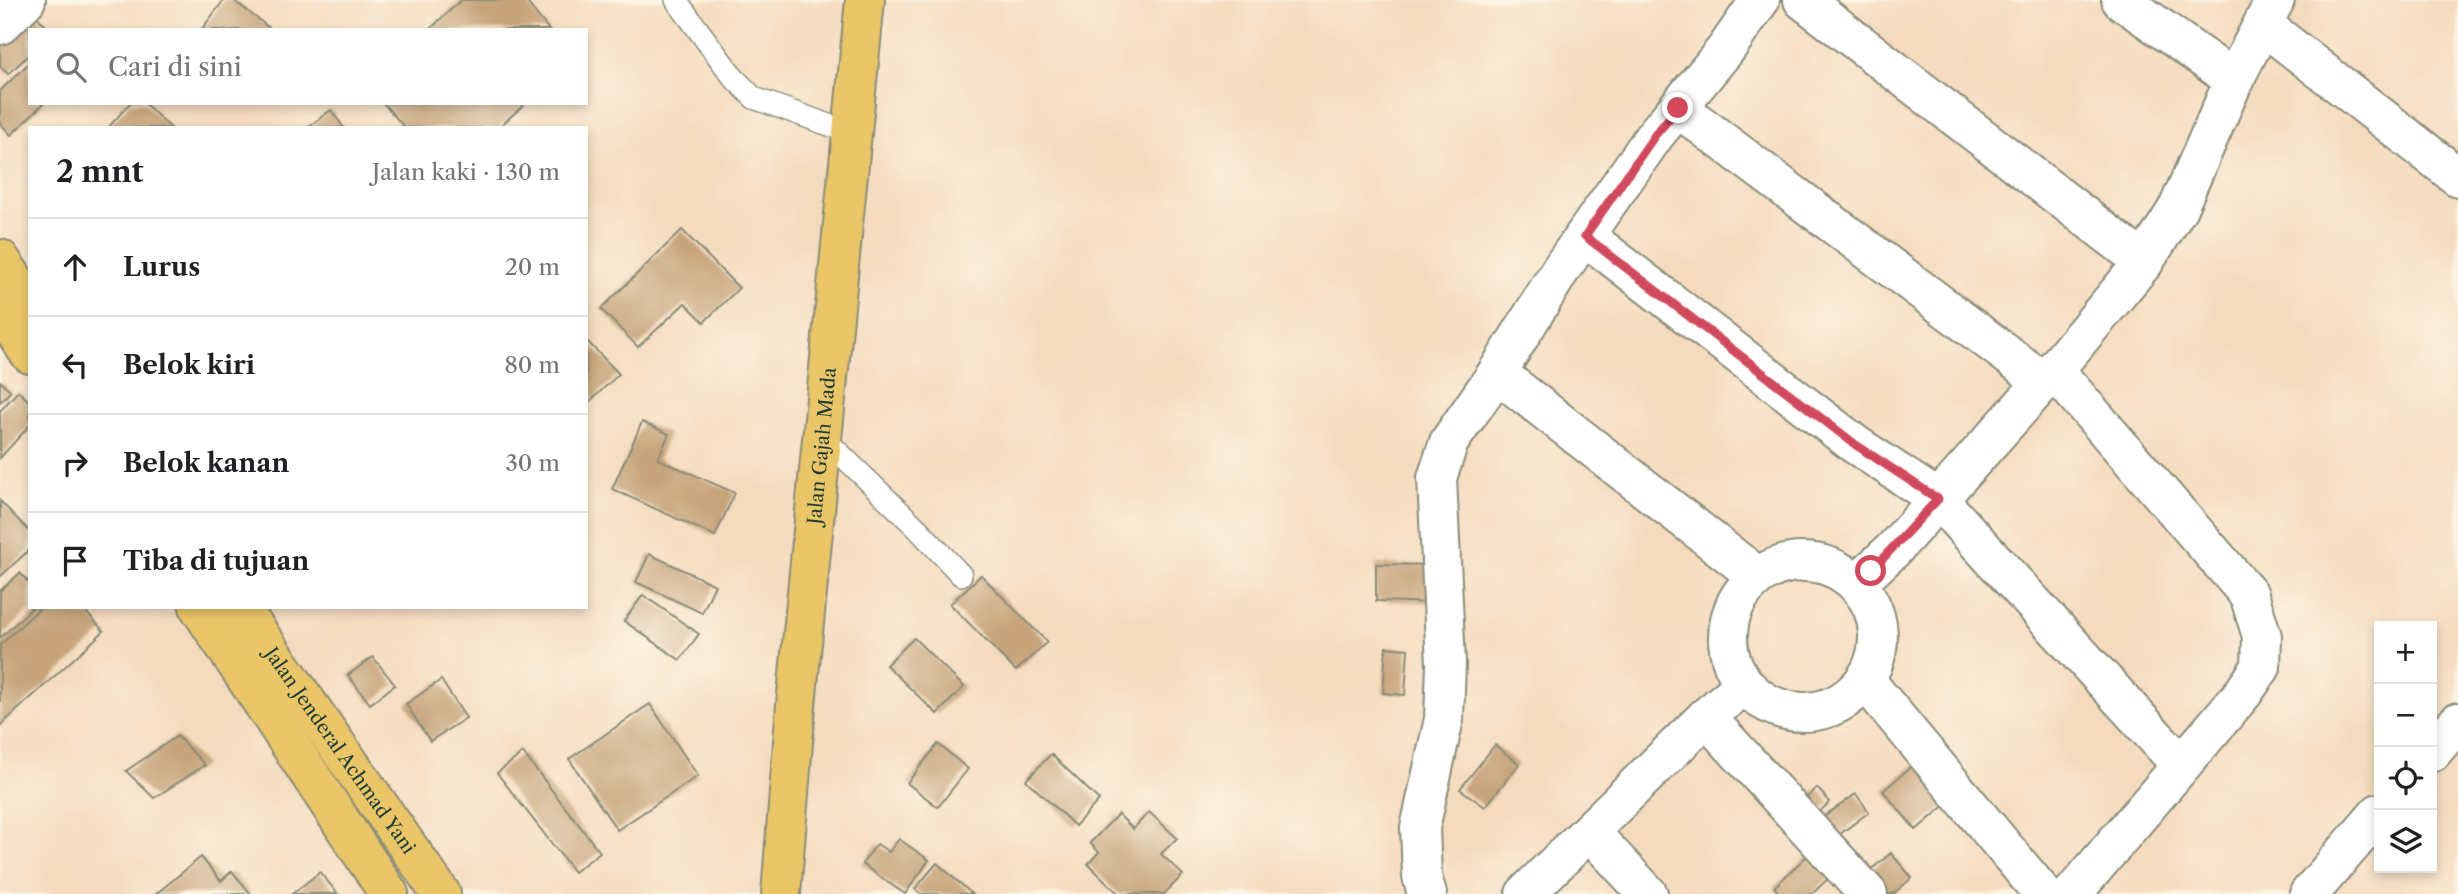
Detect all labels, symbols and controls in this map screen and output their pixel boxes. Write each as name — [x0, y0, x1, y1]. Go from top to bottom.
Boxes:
search box — [28, 28, 588, 105]
icon: search — [52, 48, 90, 86]
text: Cari di sini — [108, 51, 242, 83]
route end — [1662, 92, 1693, 123]
text: 2 mnt — [56, 153, 144, 190]
text: Jalan kaki · 130 m — [372, 158, 560, 186]
icon: ahead — [56, 248, 94, 286]
text: Lurus — [123, 251, 200, 283]
text: 20 m — [505, 253, 560, 281]
icon: left — [56, 346, 94, 384]
text: Belok kiri — [123, 349, 255, 381]
text: 80 m — [504, 351, 560, 379]
street label: Jalan Gajah Mada — [802, 366, 840, 528]
icon: right — [56, 444, 94, 482]
text: Belok kanan — [123, 447, 289, 479]
text: 30 m — [505, 449, 560, 477]
icon: arrive — [56, 542, 94, 580]
text: Tiba di tujuan — [123, 545, 309, 577]
route start — [1855, 555, 1886, 586]
map controls — [2374, 621, 2437, 873]
button: + — [2374, 621, 2437, 684]
street label: Jalan Jenderal Achmad Yani — [258, 640, 421, 858]
button: − — [2374, 684, 2437, 747]
button: locate — [2374, 747, 2437, 810]
button: layers — [2374, 810, 2437, 873]

